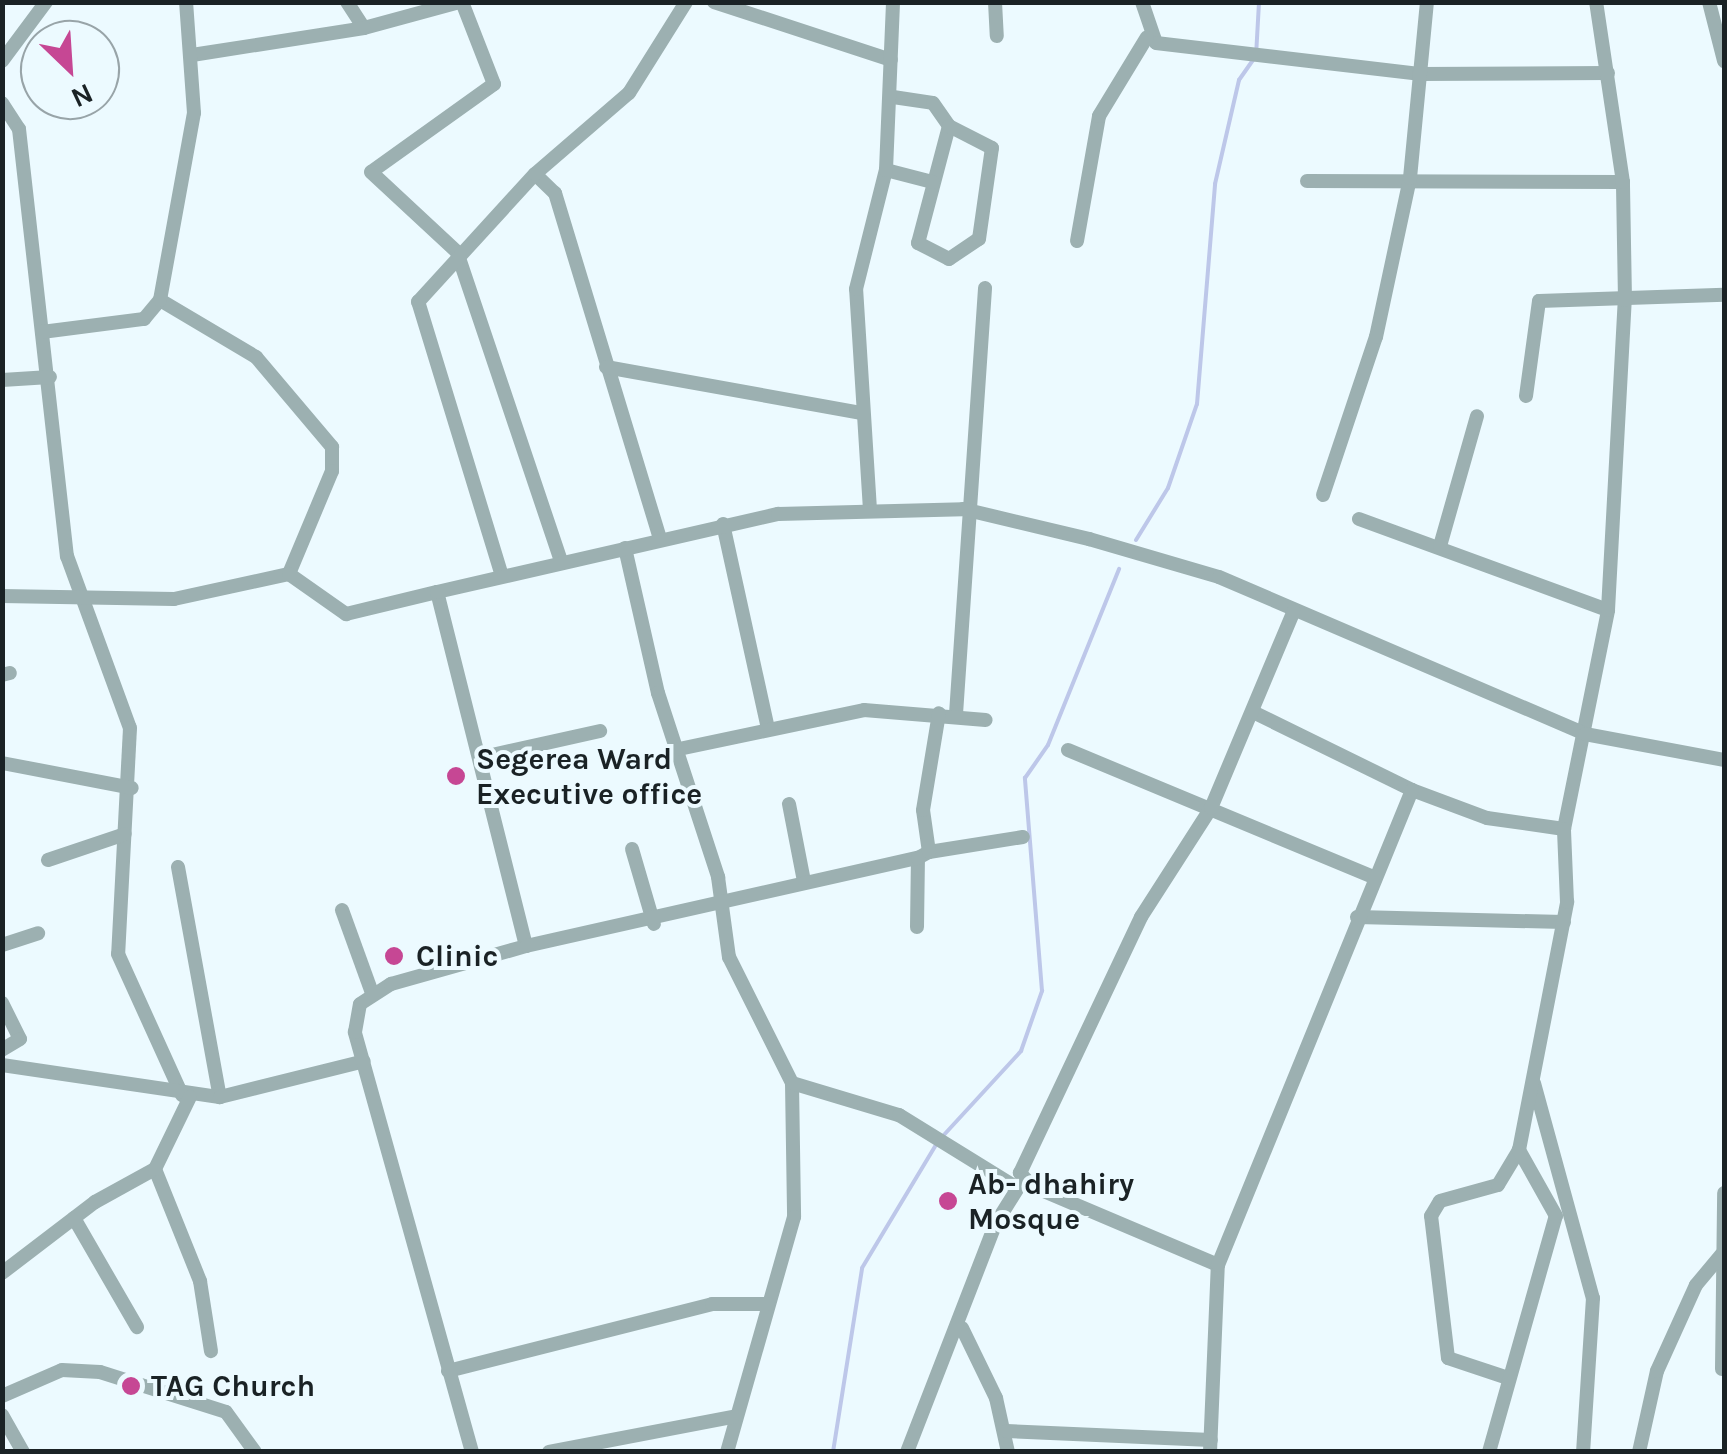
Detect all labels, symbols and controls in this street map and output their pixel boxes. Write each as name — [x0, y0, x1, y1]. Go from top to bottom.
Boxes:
north arrow — [20, 20, 120, 120]
text: N — [66, 77, 98, 115]
place label: Segerea Ward Executive office — [476, 741, 702, 812]
marker: Segerea Ward Executive office — [445, 765, 467, 787]
place label: Clinic — [416, 938, 498, 974]
marker: Clinic — [381, 943, 407, 969]
place label: Ab- dhahiry Mosque — [968, 1166, 1134, 1236]
marker: Ab- dhahiry Mosque — [937, 1190, 959, 1212]
place label: TAG Church — [151, 1368, 315, 1404]
marker: TAG Church — [120, 1375, 142, 1397]

